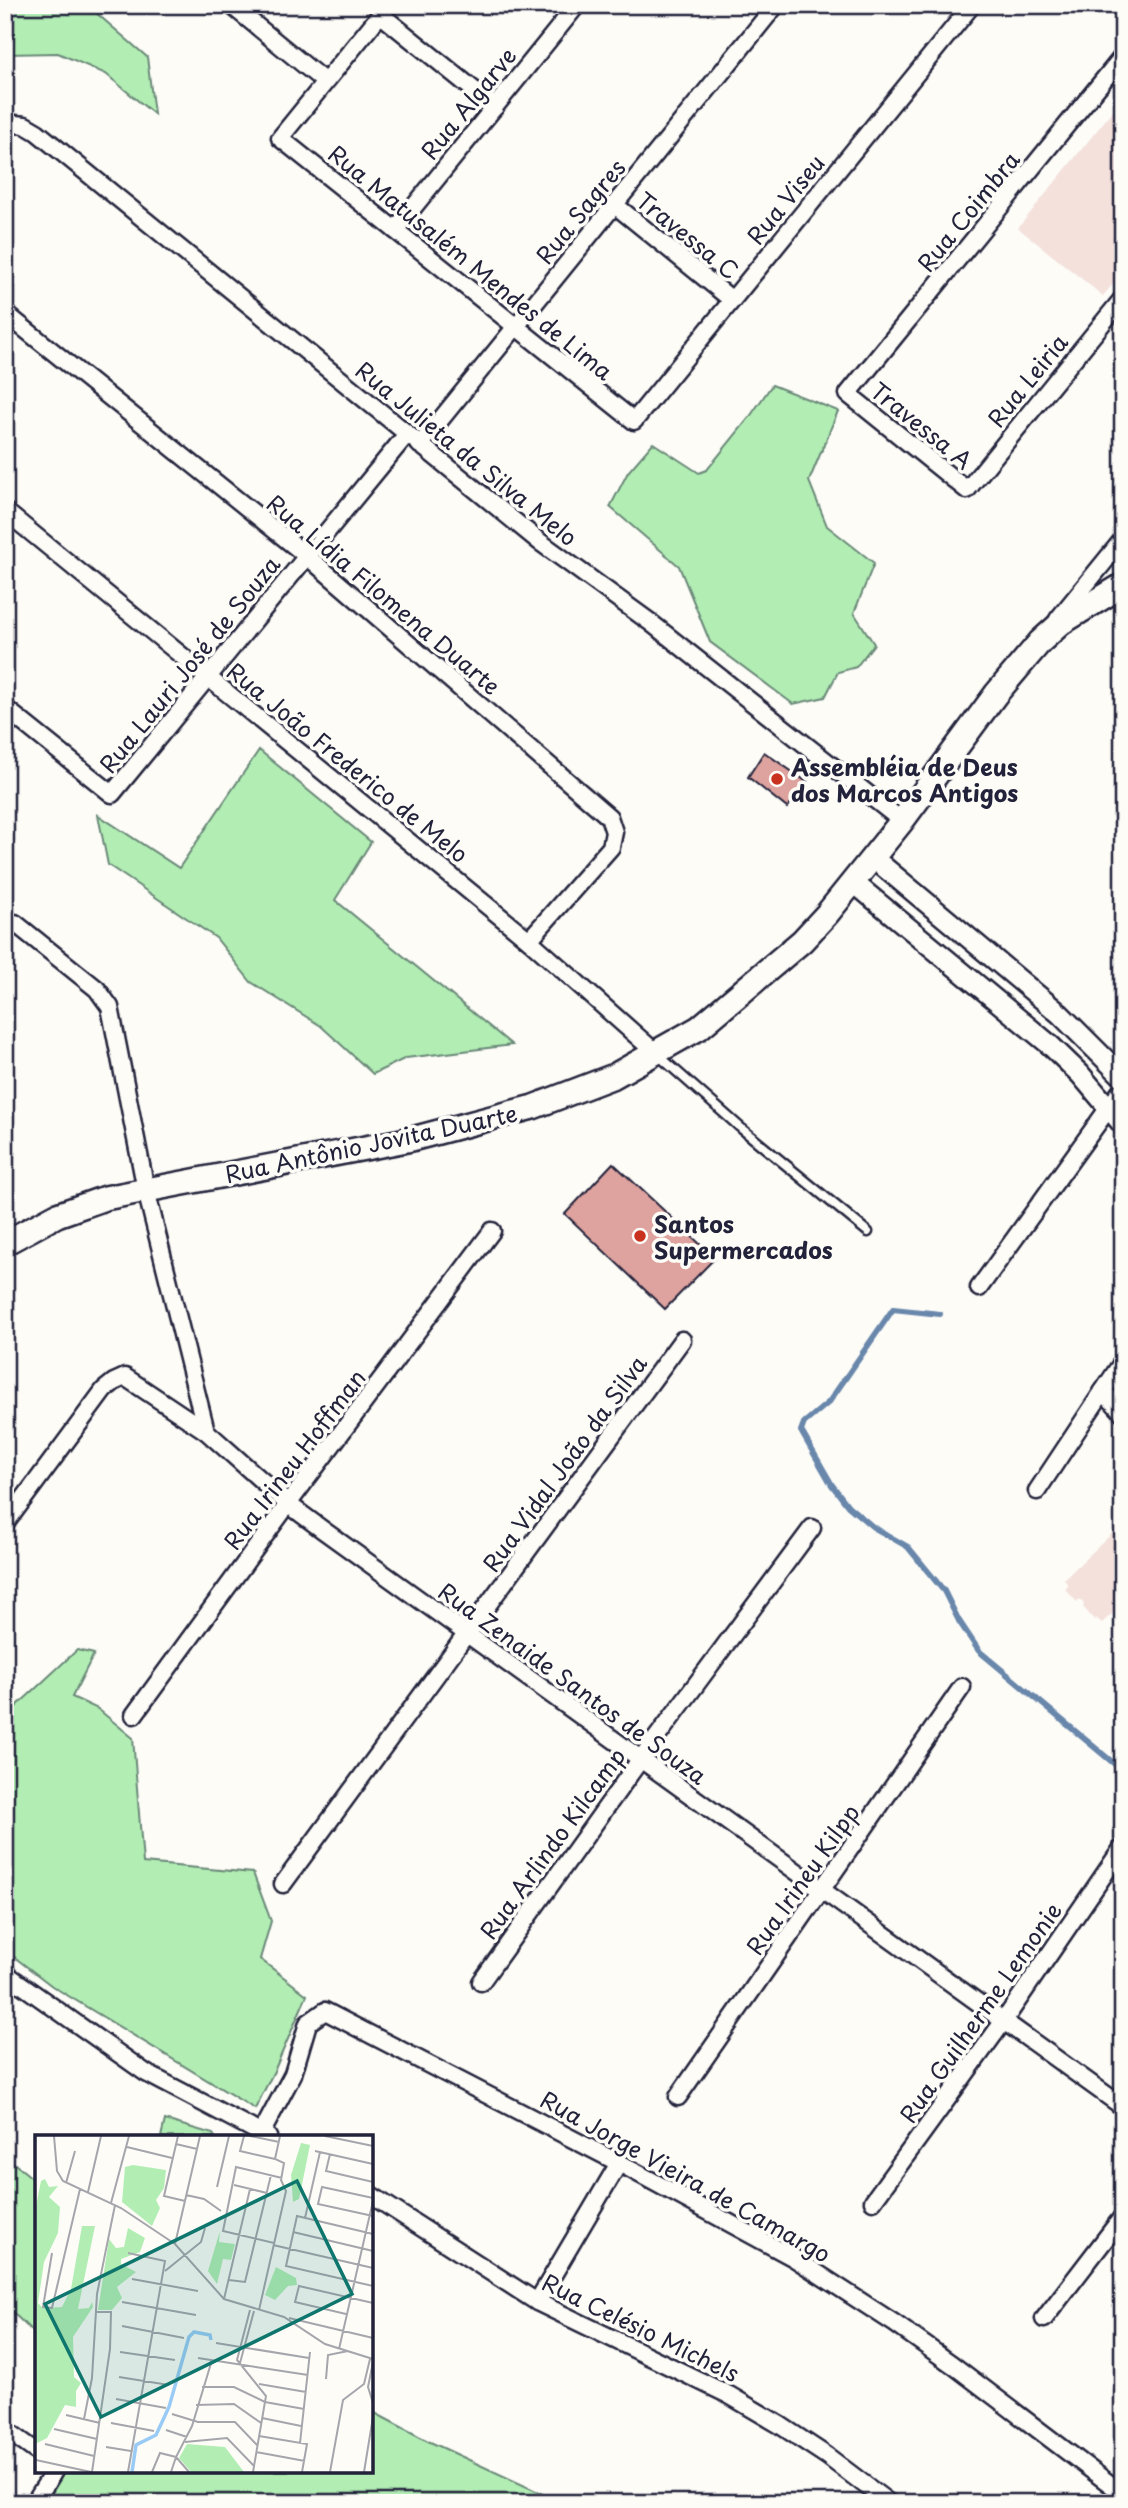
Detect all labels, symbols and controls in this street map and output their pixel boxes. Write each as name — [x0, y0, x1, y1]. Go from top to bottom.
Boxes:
street label: Rua Algarve — [412, 39, 524, 167]
street label: Rua Matusalém Mendes de Lima — [321, 136, 621, 388]
street label: Rua Coimbra — [908, 143, 1028, 279]
street label: Rua Viseu — [738, 146, 832, 252]
street label: Rua Sagres — [527, 151, 633, 271]
street label: Travessa C — [629, 183, 747, 287]
street label: Rua Leiria — [978, 325, 1076, 434]
street label: Rua Julieta da Silva Melo — [348, 352, 586, 554]
street label: Travessa A — [863, 373, 981, 477]
street label: Rua Lídia Filomena Duarte — [260, 486, 508, 702]
street label: Rua Lauri José de Souza — [90, 547, 288, 780]
street label: Rua João Frederico de Melo — [220, 653, 476, 871]
place label: Assembléia de Deus dos Marcos Antigos — [790, 749, 1018, 810]
marker: Assembléia de Deus dos Marcos Antigos — [769, 771, 785, 787]
street label: Rua Antônio Jovita Duarte — [222, 1095, 520, 1191]
place label: Santos Supermercados — [654, 1206, 833, 1267]
marker: Santos Supermercados — [632, 1228, 648, 1244]
street label: Rua Vidal João da Silva — [473, 1347, 655, 1579]
street label: Rua Irineu Hoffman — [215, 1362, 373, 1556]
street label: Rua Zenaide Santos de Souza — [432, 1574, 715, 1793]
street label: Rua Arlindo Kilcamp — [471, 1740, 633, 1946]
street label: Rua Irineu Kilpp — [737, 1796, 867, 1962]
street label: Rua Guilherme Lemonie — [890, 1894, 1070, 2130]
street label: Rua Jorge Vieira de Camargo — [534, 2081, 838, 2271]
inset map — [35, 2135, 373, 2473]
street label: Rua Celésio Michels — [537, 2264, 745, 2390]

